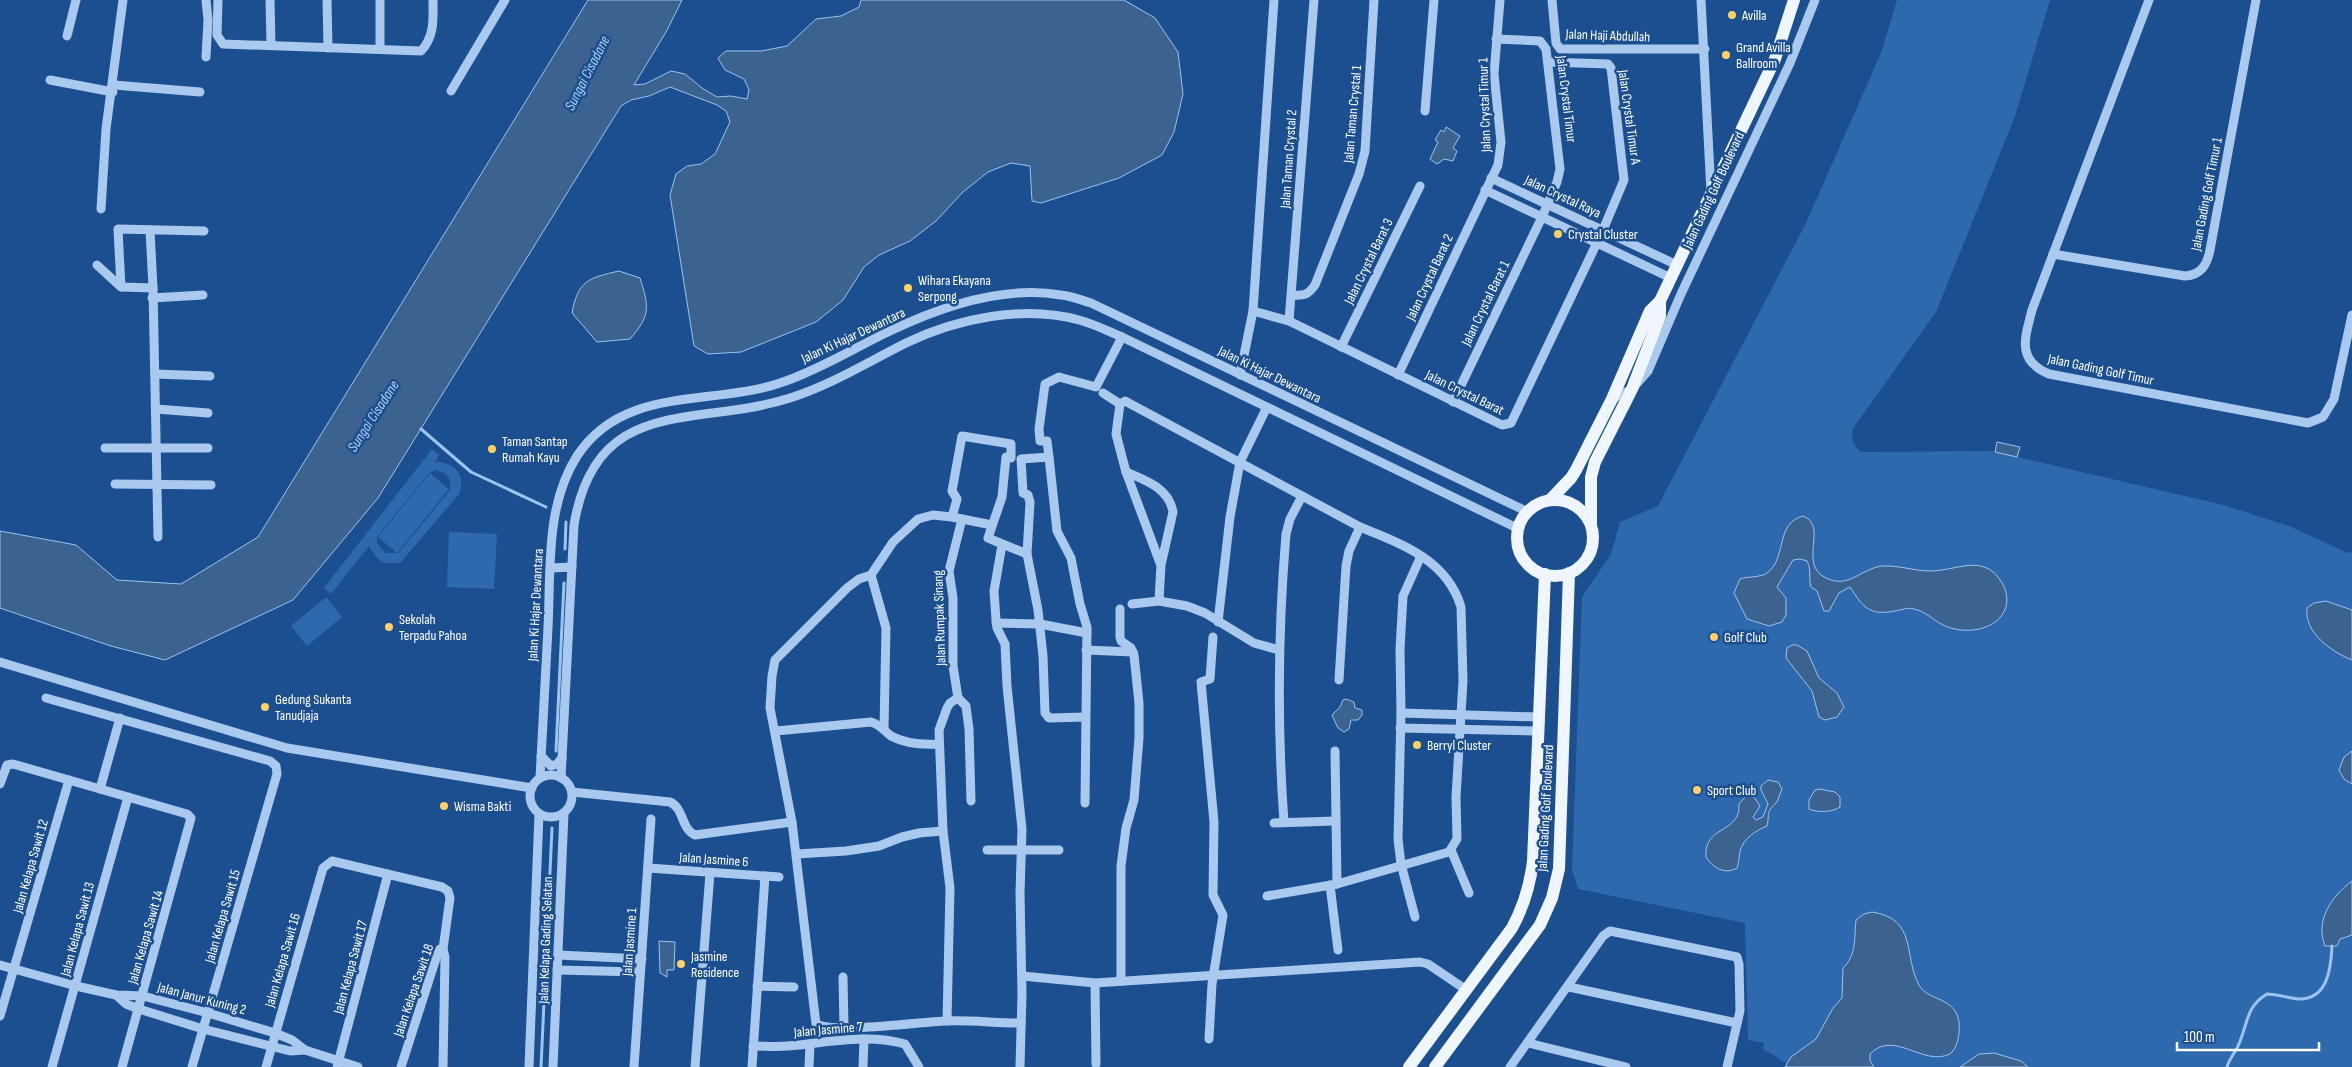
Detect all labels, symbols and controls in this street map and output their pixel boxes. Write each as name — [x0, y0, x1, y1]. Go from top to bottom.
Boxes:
place label: Avilla — [1741, 7, 1766, 24]
marker: Avilla — [1726, 9, 1738, 21]
street label: Jalan Haji Abdullah — [1564, 25, 1651, 45]
water label: Sungai Cisadane — [560, 32, 614, 114]
place label: Grand Avilla Ballroom — [1736, 39, 1791, 72]
marker: Grand Avilla Ballroom — [1720, 49, 1732, 61]
street label: Jalan Crystal Timur — [1553, 54, 1580, 143]
street label: Jalan Crystal Timur 1 — [1474, 57, 1495, 153]
street label: Jalan Taman Crystal 1 — [1340, 64, 1365, 165]
street label: Jalan Crystal Timur A — [1614, 68, 1645, 167]
street label: Jalan Taman Crystal 2 — [1277, 109, 1300, 210]
street label: Jalan Gading Golf Boulevard — [1678, 129, 1748, 252]
street label: Jalan Gading Golf Timur 1 — [2187, 136, 2226, 253]
street label: Jalan Crystal Raya — [1521, 171, 1604, 222]
street label: Jalan Crystal Barat 3 — [1340, 215, 1397, 308]
place label: Crystal Cluster — [1568, 226, 1638, 243]
marker: Crystal Cluster — [1552, 228, 1564, 240]
street label: Jalan Crystal Barat 2 — [1402, 231, 1457, 324]
street label: Jalan Crystal Barat 1 — [1457, 258, 1513, 349]
place label: Wihara Ekayana Serpong — [918, 272, 991, 305]
marker: Wihara Ekayana Serpong — [902, 282, 914, 294]
street label: Jalan Ki Hajar Dewantara — [798, 304, 908, 367]
street label: Jalan Ki Hajar Dewantara — [1215, 342, 1324, 407]
street label: Jalan Gading Golf Timur — [2045, 350, 2155, 389]
street label: Jalan Crystal Barat — [1422, 366, 1507, 419]
water label: Sungai Cisadane — [343, 377, 404, 456]
place label: Taman Santap Rumah Kayu — [502, 433, 568, 466]
marker: Taman Santap Rumah Kayu — [486, 443, 498, 455]
street label: Jalan Ki Hajar Dewantara — [524, 548, 547, 663]
street label: Jalan Rumpak Sinang — [929, 569, 950, 667]
place label: Sekolah Terpadu Pahoa — [399, 611, 467, 644]
marker: Sekolah Terpadu Pahoa — [383, 621, 395, 633]
place label: Golf Club — [1724, 629, 1767, 646]
marker: Golf Club — [1708, 631, 1720, 643]
place label: Gedung Sukanta Tanudjaja — [275, 691, 351, 724]
marker: Gedung Sukanta Tanudjaja — [259, 701, 271, 713]
place label: Berryl Cluster — [1427, 737, 1491, 754]
marker: Berryl Cluster — [1411, 739, 1423, 751]
street label: Jalan Gading Golf Boulevard — [1534, 744, 1557, 873]
place label: Sport Club — [1707, 782, 1757, 799]
marker: Sport Club — [1691, 784, 1703, 796]
place label: Wisma Bakti — [454, 798, 511, 815]
marker: Wisma Bakti — [438, 800, 450, 812]
street label: Jalan Kelapa Sawit 12 — [9, 817, 52, 916]
street label: Jalan Jasmine 6 — [678, 849, 749, 870]
street label: Jalan Kelapa Sawit 15 — [201, 867, 244, 966]
street label: Jalan Kelapa Gading Selatan — [535, 876, 556, 1005]
street label: Jalan Kelapa Sawit 13 — [57, 880, 98, 979]
street label: Jalan Kelapa Sawit 14 — [124, 888, 167, 987]
street label: Jalan Jasmine 1 — [619, 907, 640, 978]
street label: Jalan Kelapa Sawit 16 — [261, 911, 304, 1010]
street label: Jalan Kelapa Sawit 17 — [330, 918, 371, 1017]
street label: Jalan Kelapa Sawit 18 — [389, 942, 437, 1040]
place label: Jasmine Residence — [690, 948, 739, 981]
marker: Jasmine Residence — [675, 958, 687, 970]
street label: Jalan Janur Kuning 2 — [155, 978, 248, 1019]
street label: Jalan Jasmine 7 — [792, 1018, 863, 1041]
scale bar — [2177, 1020, 2320, 1052]
text: 100 m — [2184, 1028, 2215, 1047]

